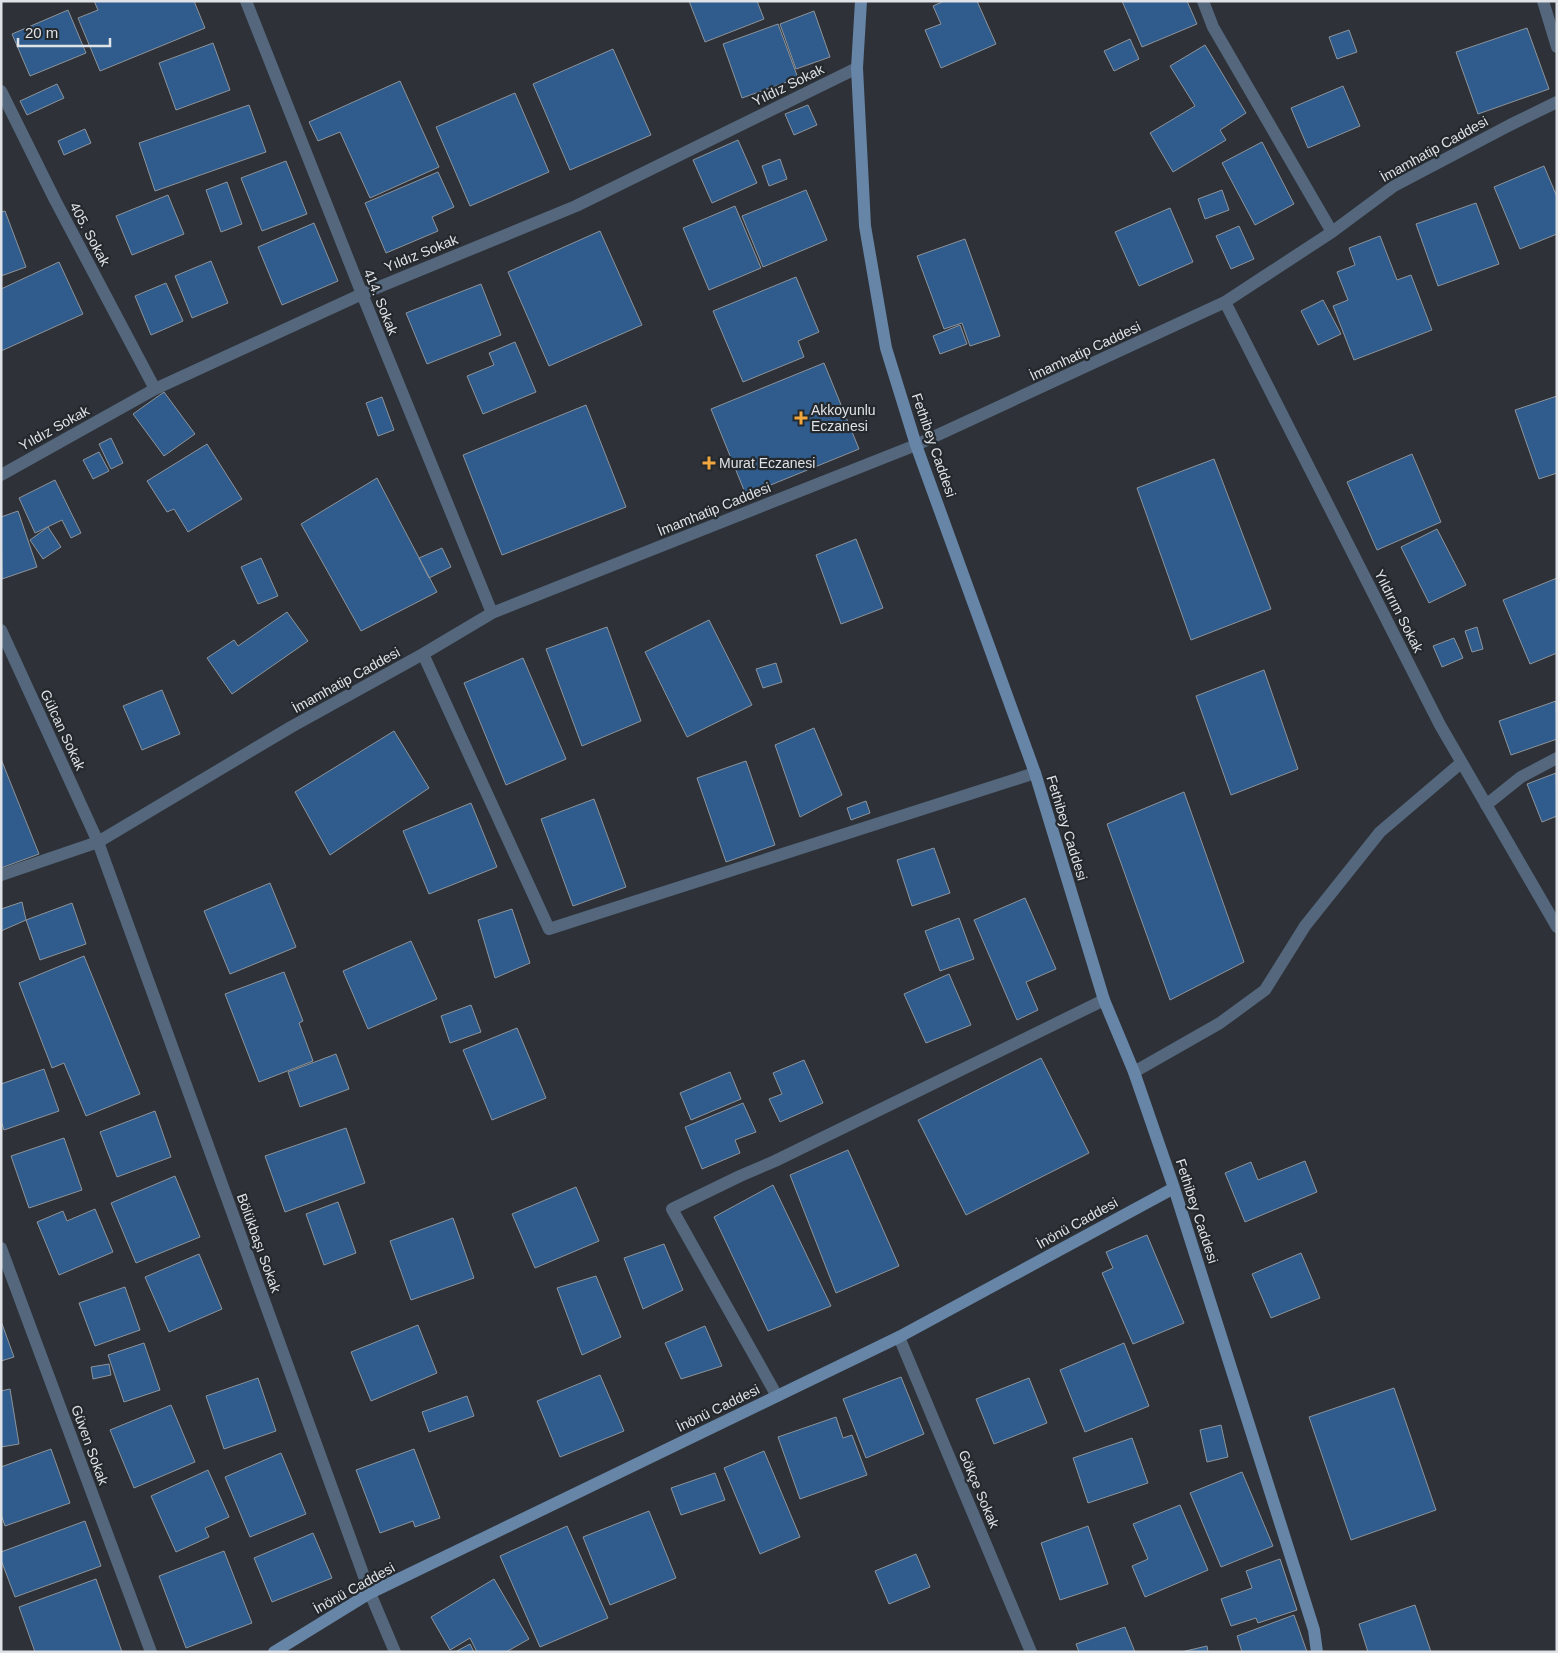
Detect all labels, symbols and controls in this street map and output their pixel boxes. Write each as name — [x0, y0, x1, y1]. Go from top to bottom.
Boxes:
scale bar — [18, 15, 110, 47]
text: 20 m — [25, 24, 58, 41]
street label: Yıldız Sokak — [750, 60, 827, 109]
street label: İmamhatip Caddesi — [1377, 112, 1491, 185]
street label: 405. Sokak — [66, 199, 114, 270]
street label: Yıldız Sokak — [382, 231, 461, 275]
street label: 414. Sokak — [360, 267, 402, 338]
street label: İmamhatip Caddesi — [1027, 317, 1143, 384]
street label: Fethibey Caddesi — [909, 391, 959, 499]
street label: Yıldız Sokak — [16, 402, 93, 454]
place label: Akkoyunlu Eczanesi — [811, 402, 876, 434]
marker: Akkoyunlu Eczanesi — [795, 412, 807, 424]
place label: Murat Eczanesi — [719, 455, 815, 471]
marker: Murat Eczanesi — [703, 457, 715, 469]
street label: İmamhatip Caddesi — [655, 478, 773, 539]
street label: Yıldırım Sokak — [1371, 567, 1427, 656]
street label: İmamhatip Caddesi — [289, 643, 403, 716]
street label: Gülcan Sokak — [37, 687, 89, 774]
street label: Fethibey Caddesi — [1043, 774, 1091, 882]
street label: Fethibey Caddesi — [1173, 1157, 1221, 1265]
street label: Bölükbaşı Sokak — [234, 1191, 285, 1296]
street label: İnönü Caddesi — [1033, 1193, 1120, 1252]
street label: İnönü Caddesi — [673, 1380, 762, 1435]
street label: Güven Sokak — [68, 1403, 112, 1488]
street label: Gökçe Sokak — [955, 1448, 1003, 1531]
street label: İnönü Caddesi — [310, 1558, 397, 1617]

